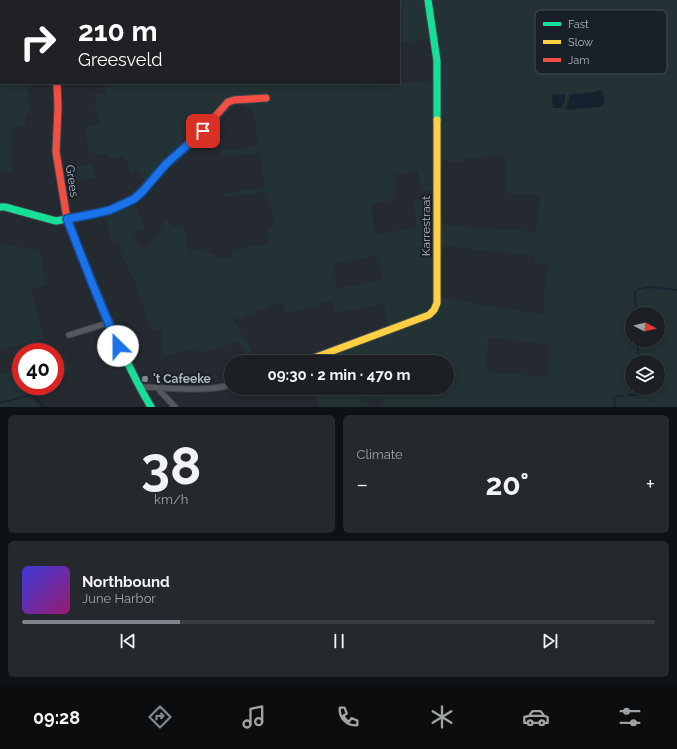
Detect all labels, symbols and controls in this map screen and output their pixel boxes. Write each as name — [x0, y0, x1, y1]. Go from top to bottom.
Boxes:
legend — [535, 10, 667, 74]
text: 210 m — [78, 15, 158, 48]
icon: right — [12, 16, 64, 68]
text: Fast — [568, 18, 589, 31]
text: Slow — [568, 36, 593, 49]
text: Greesveld — [78, 49, 162, 70]
text: Jam — [568, 54, 589, 67]
pin — [186, 114, 220, 148]
icon: arrive — [192, 120, 214, 142]
street label: Grees — [63, 164, 81, 198]
street label: Karrestraat — [419, 196, 433, 256]
north arrow — [625, 307, 665, 347]
map controls — [625, 307, 665, 395]
position arrow — [97, 325, 139, 367]
speed limit sign: 40 — [12, 343, 64, 395]
button: layers — [625, 355, 665, 395]
text: 09:30 · 2 min · 470 m — [267, 366, 411, 384]
place label: 't Cafeeke — [153, 372, 211, 386]
marker: 't Cafeeke — [140, 374, 150, 384]
text: 38 — [141, 435, 201, 496]
text: Climate — [357, 447, 403, 462]
text: 20° — [485, 467, 529, 502]
text: − — [357, 471, 368, 497]
text: + — [646, 471, 655, 497]
text: km/h — [154, 492, 188, 507]
text: Northbound — [82, 573, 170, 591]
text: June Harbor — [82, 591, 156, 606]
icon: previous — [117, 630, 139, 652]
icon: pause — [328, 630, 350, 652]
icon: next — [539, 630, 561, 652]
icon: directions — [146, 703, 174, 731]
icon: music — [240, 703, 268, 731]
icon: phone — [334, 703, 362, 731]
icon: climate — [428, 703, 456, 731]
icon: car — [522, 703, 550, 731]
icon: filters — [616, 703, 644, 731]
text: 09:28 — [33, 707, 80, 728]

